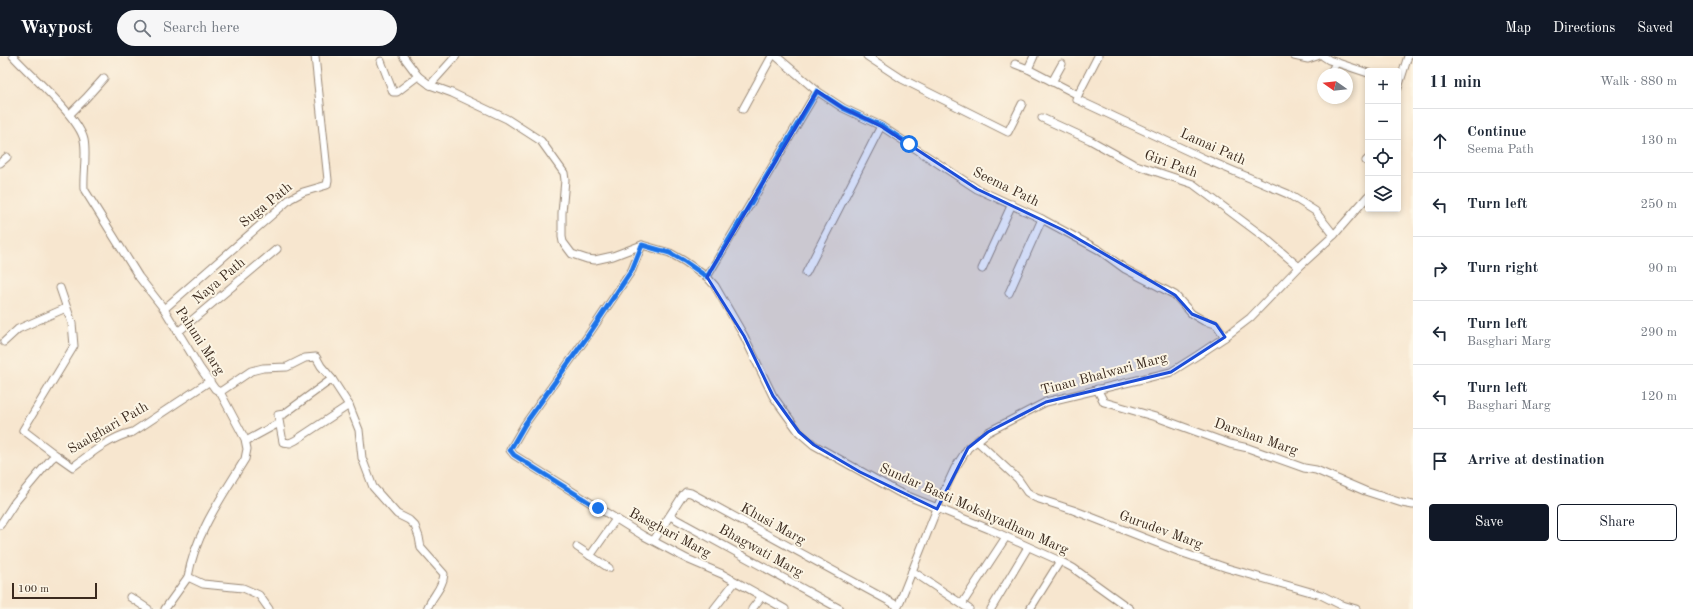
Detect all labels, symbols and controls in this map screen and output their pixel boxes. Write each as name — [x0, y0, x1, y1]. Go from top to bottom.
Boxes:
search box — [117, 10, 397, 46]
icon: search — [131, 17, 153, 39]
text: Waypost — [20, 19, 93, 38]
text: Search here — [163, 21, 239, 36]
text: Map — [1505, 21, 1531, 35]
text: Directions — [1553, 21, 1615, 35]
text: Saved — [1637, 21, 1673, 35]
north arrow — [1317, 68, 1353, 104]
map controls — [1365, 68, 1401, 212]
button: + — [1365, 68, 1401, 104]
text: 11 min — [1429, 74, 1482, 91]
text: Walk · 880 m — [1600, 75, 1677, 88]
button: − — [1365, 104, 1401, 140]
text: Continue — [1467, 125, 1526, 140]
street label: Lamai Path — [1178, 126, 1248, 168]
icon: ahead — [1429, 130, 1451, 152]
text: 130 m — [1640, 134, 1677, 147]
route start — [900, 135, 918, 153]
button: locate — [1365, 140, 1401, 176]
text: Seema Path — [1467, 143, 1534, 156]
street label: Giri Path — [1142, 148, 1200, 180]
street label: Seema Path — [971, 165, 1042, 209]
button: layers — [1365, 176, 1401, 212]
street label: Suga Path — [237, 180, 295, 230]
icon: left — [1429, 194, 1451, 216]
text: Turn left — [1467, 197, 1527, 212]
text: 250 m — [1640, 198, 1677, 211]
street label: Naya Path — [190, 255, 248, 307]
icon: right — [1429, 258, 1451, 280]
text: Turn right — [1467, 261, 1538, 276]
text: 90 m — [1648, 262, 1677, 275]
street label: Pahuni Marg — [173, 304, 227, 378]
text: Turn left — [1467, 317, 1527, 332]
icon: left — [1429, 322, 1451, 344]
text: 290 m — [1640, 326, 1677, 339]
text: Basghari Marg — [1467, 335, 1551, 348]
street label: Tinau Bhalwari Marg — [1039, 350, 1169, 398]
text: Turn left — [1467, 381, 1527, 396]
icon: left — [1429, 386, 1451, 408]
text: 120 m — [1640, 390, 1677, 403]
street label: Saalghari Path — [65, 399, 151, 457]
text: Basghari Marg — [1467, 399, 1551, 412]
street label: Darshan Marg — [1212, 416, 1300, 458]
icon: arrive — [1429, 450, 1451, 472]
text: Arrive at destination — [1467, 453, 1605, 468]
street label: Sundar Basti Mokshyadham Marg — [877, 461, 1071, 557]
route end — [589, 499, 607, 517]
street label: Khusi Marg — [738, 501, 808, 548]
button: Save — [1429, 504, 1549, 541]
button: Share — [1557, 504, 1677, 541]
street label: Basghari Marg — [627, 506, 713, 561]
street label: Gurudev Marg — [1117, 508, 1205, 552]
street label: Bhagwati Marg — [717, 522, 806, 580]
scale bar — [12, 581, 97, 600]
text: 100 m — [18, 584, 49, 595]

